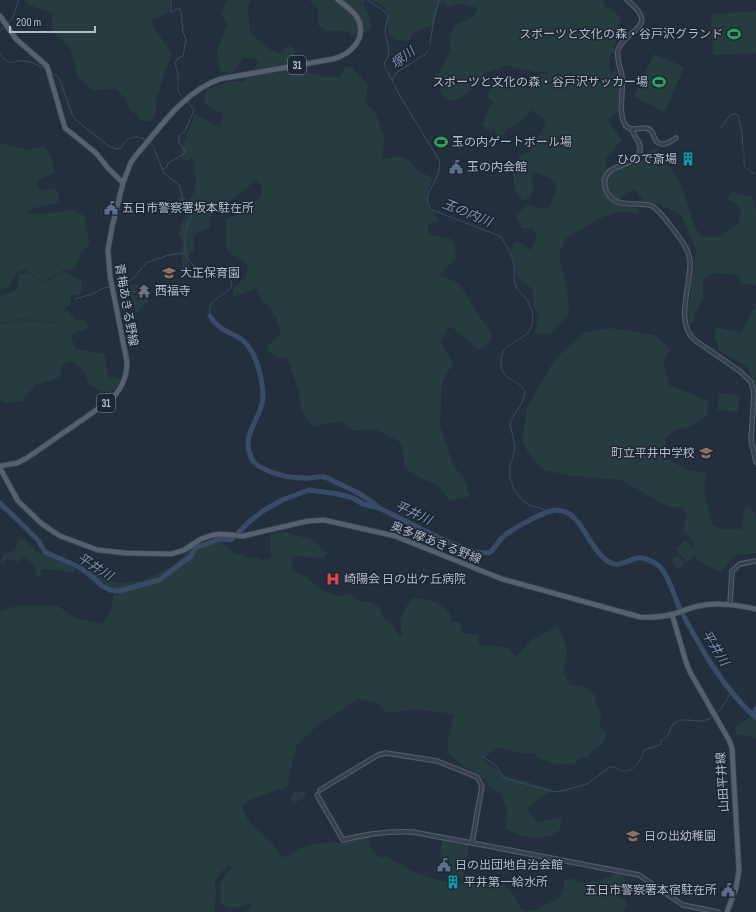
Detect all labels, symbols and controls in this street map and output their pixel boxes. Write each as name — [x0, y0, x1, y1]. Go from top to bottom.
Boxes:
scale bar — [10, 8, 95, 34]
text: 200 m — [16, 15, 42, 30]
sports icon: スポーツと文化の森・谷戸沢グランド — [726, 26, 742, 42]
place label: スポーツと文化の森・谷戸沢グランド — [519, 27, 723, 42]
water label: 塚川 — [388, 42, 420, 72]
road number: 31 — [288, 56, 306, 74]
sports icon: スポーツと文化の森・谷戸沢サッカー場 — [651, 74, 667, 90]
place label: スポーツと文化の森・谷戸沢サッカー場 — [432, 75, 648, 90]
sports icon: 玉の内ゲートボール場 — [433, 134, 449, 150]
place label: 玉の内ゲートボール場 — [452, 135, 572, 150]
building icon: ひので斎場 — [680, 151, 696, 167]
place label: ひので斎場 — [617, 152, 677, 167]
public building icon: 玉の内会館 — [448, 159, 464, 175]
place label: 玉の内会館 — [467, 160, 527, 175]
water label: 玉の内川 — [440, 196, 496, 231]
public building icon: 五日市警察署坂本駐在所 — [103, 200, 119, 216]
place label: 五日市警察署坂本駐在所 — [122, 201, 254, 216]
street label: 青梅あきる野線 — [111, 262, 141, 348]
school or university icon: 大正保育園 — [161, 265, 177, 281]
place label: 大正保育園 — [180, 266, 240, 281]
temple icon: 西福寺 — [136, 283, 152, 299]
place label: 西福寺 — [155, 284, 191, 299]
road number: 31 — [97, 394, 115, 412]
school or university icon: 町立平井中学校 — [698, 445, 714, 461]
place label: 町立平井中学校 — [611, 446, 695, 461]
water label: 平井川 — [392, 498, 436, 529]
street label: 奥多摩あきる野線 — [389, 519, 483, 567]
water label: 平井川 — [74, 550, 117, 585]
hospital icon: 崎陽会 日の出ケ丘病院 — [325, 571, 341, 587]
place label: 崎陽会 日の出ケ丘病院 — [344, 572, 466, 587]
water label: 平井川 — [698, 627, 733, 670]
street label: 山田平井線 — [713, 752, 733, 812]
school or university icon: 日の出幼稚園 — [625, 828, 641, 844]
place label: 日の出幼稚園 — [644, 829, 716, 844]
public building icon: 日の出団地自治会館 — [436, 857, 452, 873]
place label: 日の出団地自治会館 — [455, 858, 563, 873]
building icon: 平井第一給水所 — [445, 874, 461, 890]
place label: 平井第一給水所 — [464, 875, 548, 890]
public building icon: 五日市警察署本宿駐在所 — [720, 882, 736, 898]
place label: 五日市警察署本宿駐在所 — [585, 883, 717, 898]

